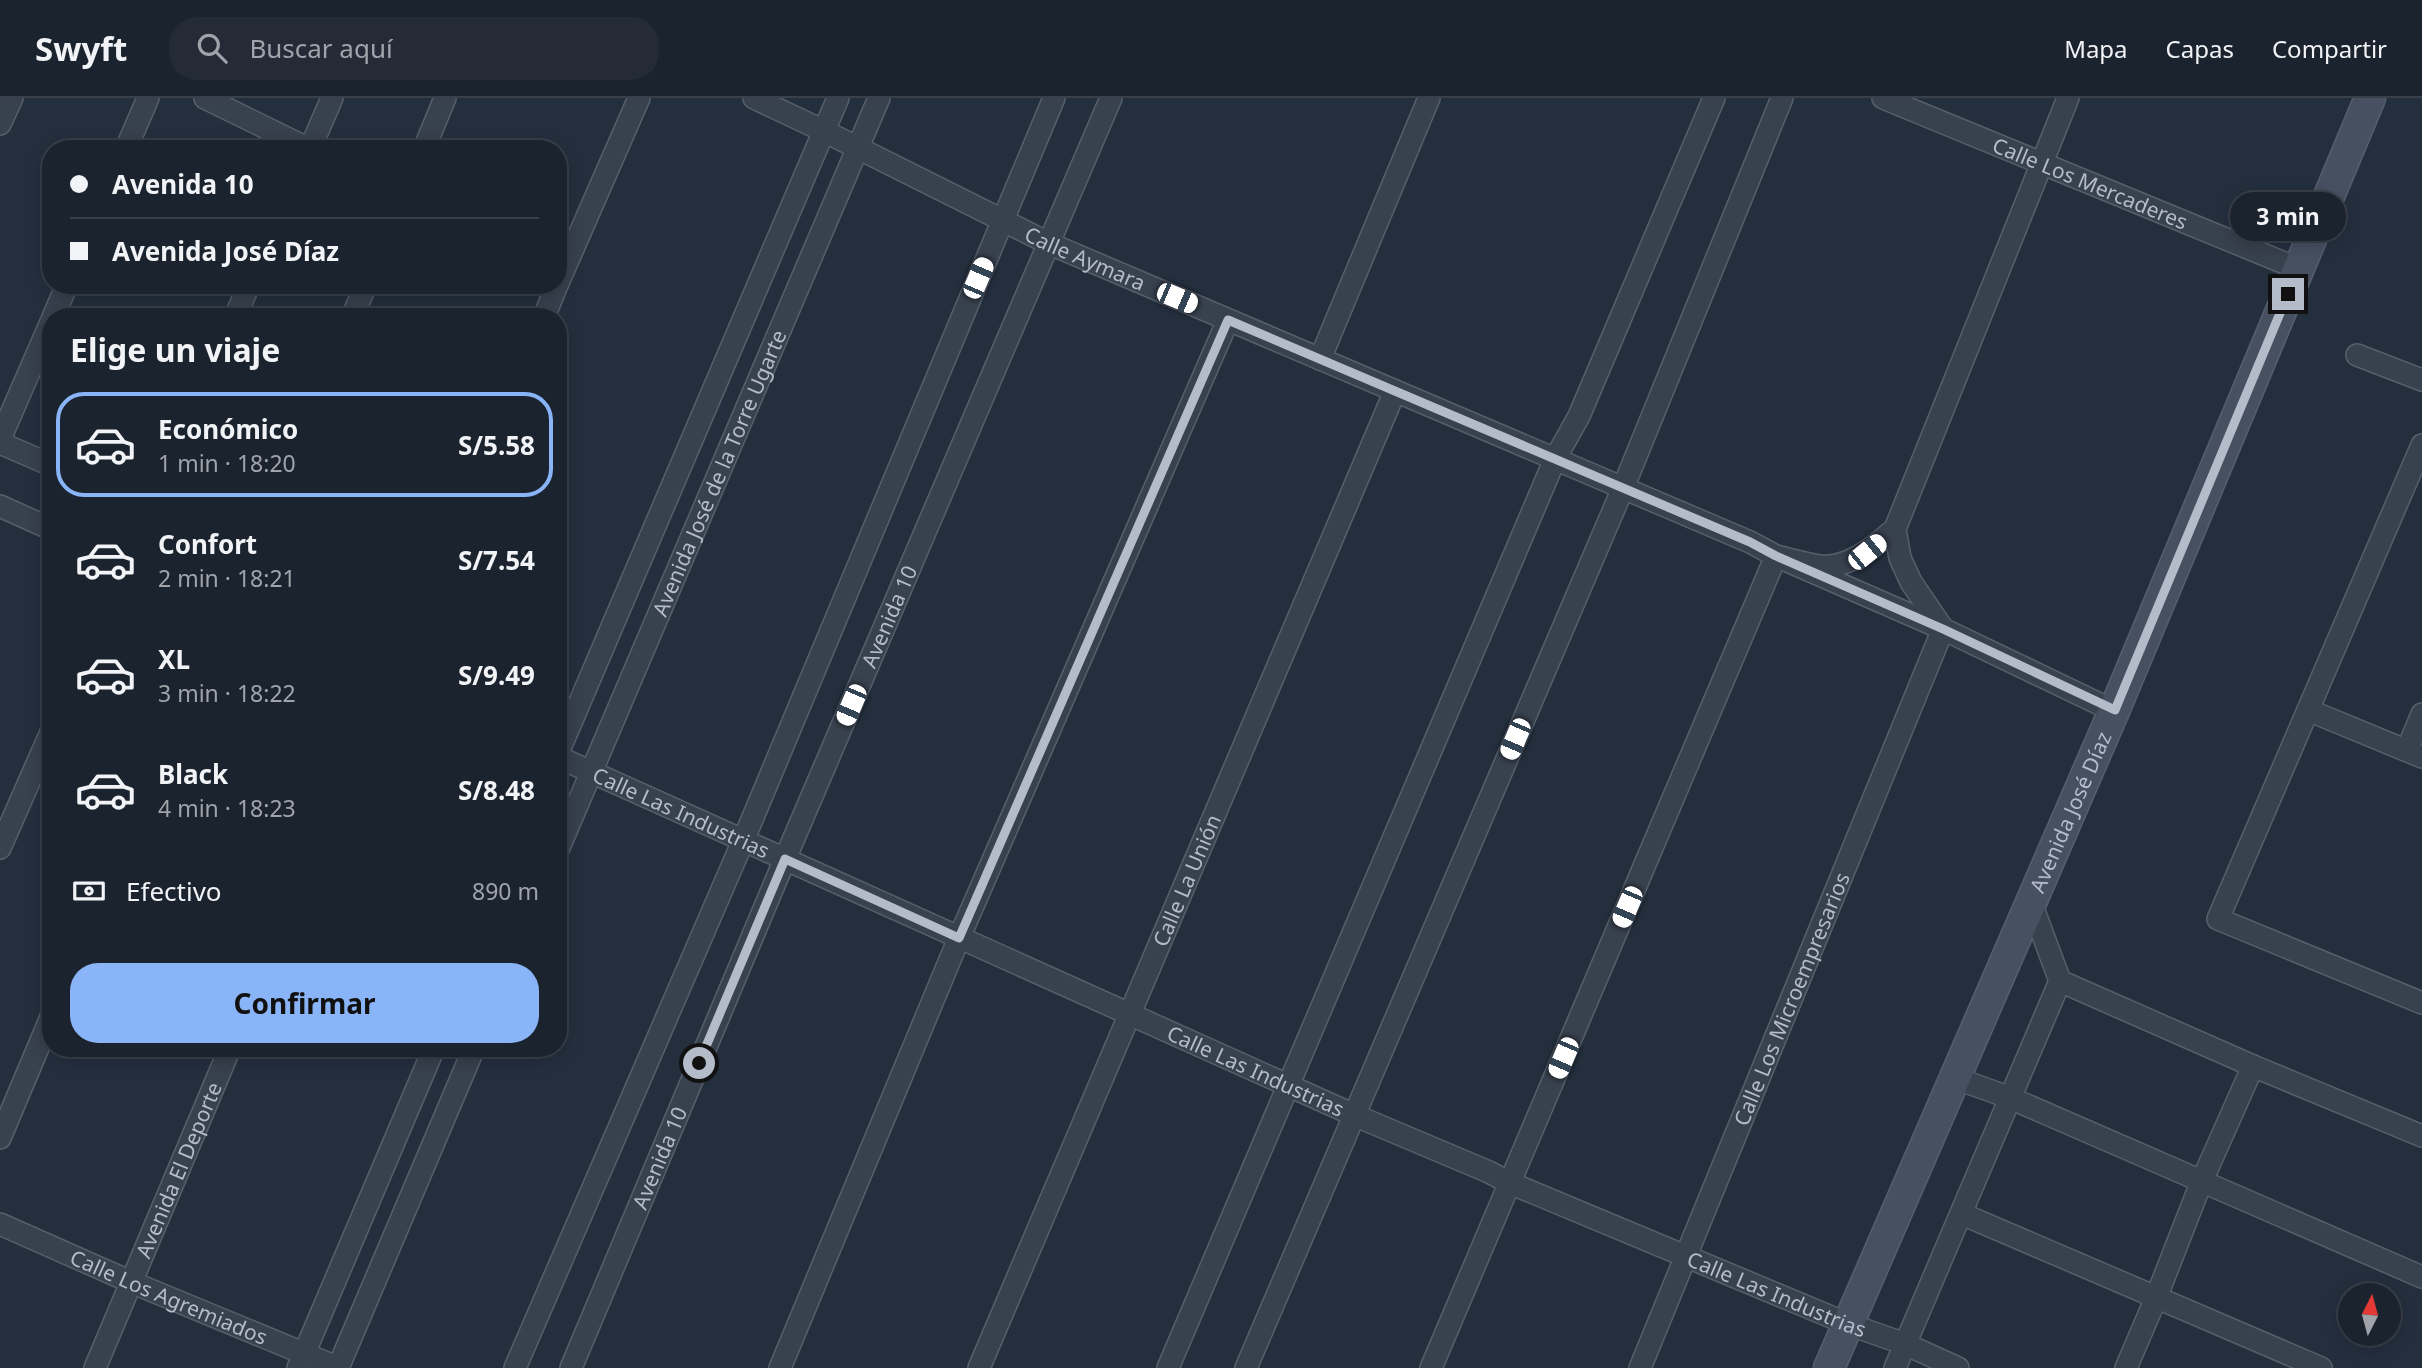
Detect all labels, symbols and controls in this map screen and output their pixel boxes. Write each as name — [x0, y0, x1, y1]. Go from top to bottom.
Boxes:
search box — [169, 17, 659, 80]
text: Swyft — [35, 26, 127, 71]
icon: search — [193, 29, 231, 67]
text: Buscar aquí — [249, 30, 393, 66]
text: Mapa — [2064, 32, 2128, 65]
text: Capas — [2166, 32, 2234, 65]
text: Compartir — [2272, 32, 2387, 65]
street label: Calle Los Mercaderes — [1988, 131, 2192, 236]
text: Avenida 10 — [112, 166, 254, 202]
callout: 3 min — [2230, 192, 2346, 242]
text: 3 min — [2256, 200, 2320, 232]
street label: Calle Aymara — [1020, 220, 1150, 297]
text: Avenida José Díaz — [112, 233, 339, 269]
car — [961, 255, 996, 301]
route end — [2272, 278, 2304, 310]
car — [1154, 280, 1201, 316]
street label: Avenida José de la Torre Ugarte — [645, 325, 792, 620]
text: Elige un viaje — [70, 328, 280, 371]
text: Económico — [158, 411, 298, 447]
icon: car — [74, 413, 137, 476]
text: S/5.58 — [458, 427, 535, 463]
text: 1 min · 18:20 — [158, 447, 296, 479]
text: Confort — [158, 526, 257, 562]
icon: car — [74, 528, 137, 591]
car — [1845, 531, 1890, 573]
text: S/7.54 — [458, 542, 535, 578]
street label: Avenida 10 — [855, 561, 923, 672]
text: 2 min · 18:21 — [158, 562, 296, 594]
text: XL — [158, 641, 190, 677]
icon: car — [74, 643, 137, 706]
text: S/9.49 — [458, 657, 535, 693]
text: 3 min · 18:22 — [158, 677, 296, 709]
car — [834, 682, 869, 728]
car — [1498, 716, 1533, 762]
street label: Avenida José Díaz — [2023, 727, 2117, 897]
text: Black — [158, 756, 228, 792]
icon: car — [74, 758, 137, 821]
street label: Calle Las Industrias — [588, 760, 774, 864]
text: S/8.48 — [458, 772, 535, 808]
text: 4 min · 18:23 — [158, 792, 296, 824]
street label: Calle La Unión — [1146, 810, 1227, 951]
street label: Calle Los Microempresarios — [1727, 868, 1856, 1130]
icon: cash — [70, 872, 108, 910]
text: Efectivo — [126, 873, 222, 909]
text: 890 m — [472, 875, 539, 907]
car — [1610, 884, 1645, 930]
button: Confirmar — [70, 963, 539, 1043]
street label: Calle Las Industrias — [1163, 1019, 1349, 1123]
car — [1546, 1035, 1581, 1081]
route start — [683, 1047, 715, 1079]
street label: Avenida El Deporte — [129, 1078, 228, 1262]
street label: Avenida 10 — [625, 1102, 693, 1213]
street label: Calle Los Agremiados — [66, 1243, 272, 1351]
street label: Calle Las Industrias — [1683, 1245, 1870, 1343]
north arrow — [2338, 1283, 2401, 1346]
map controls — [2338, 1283, 2401, 1346]

